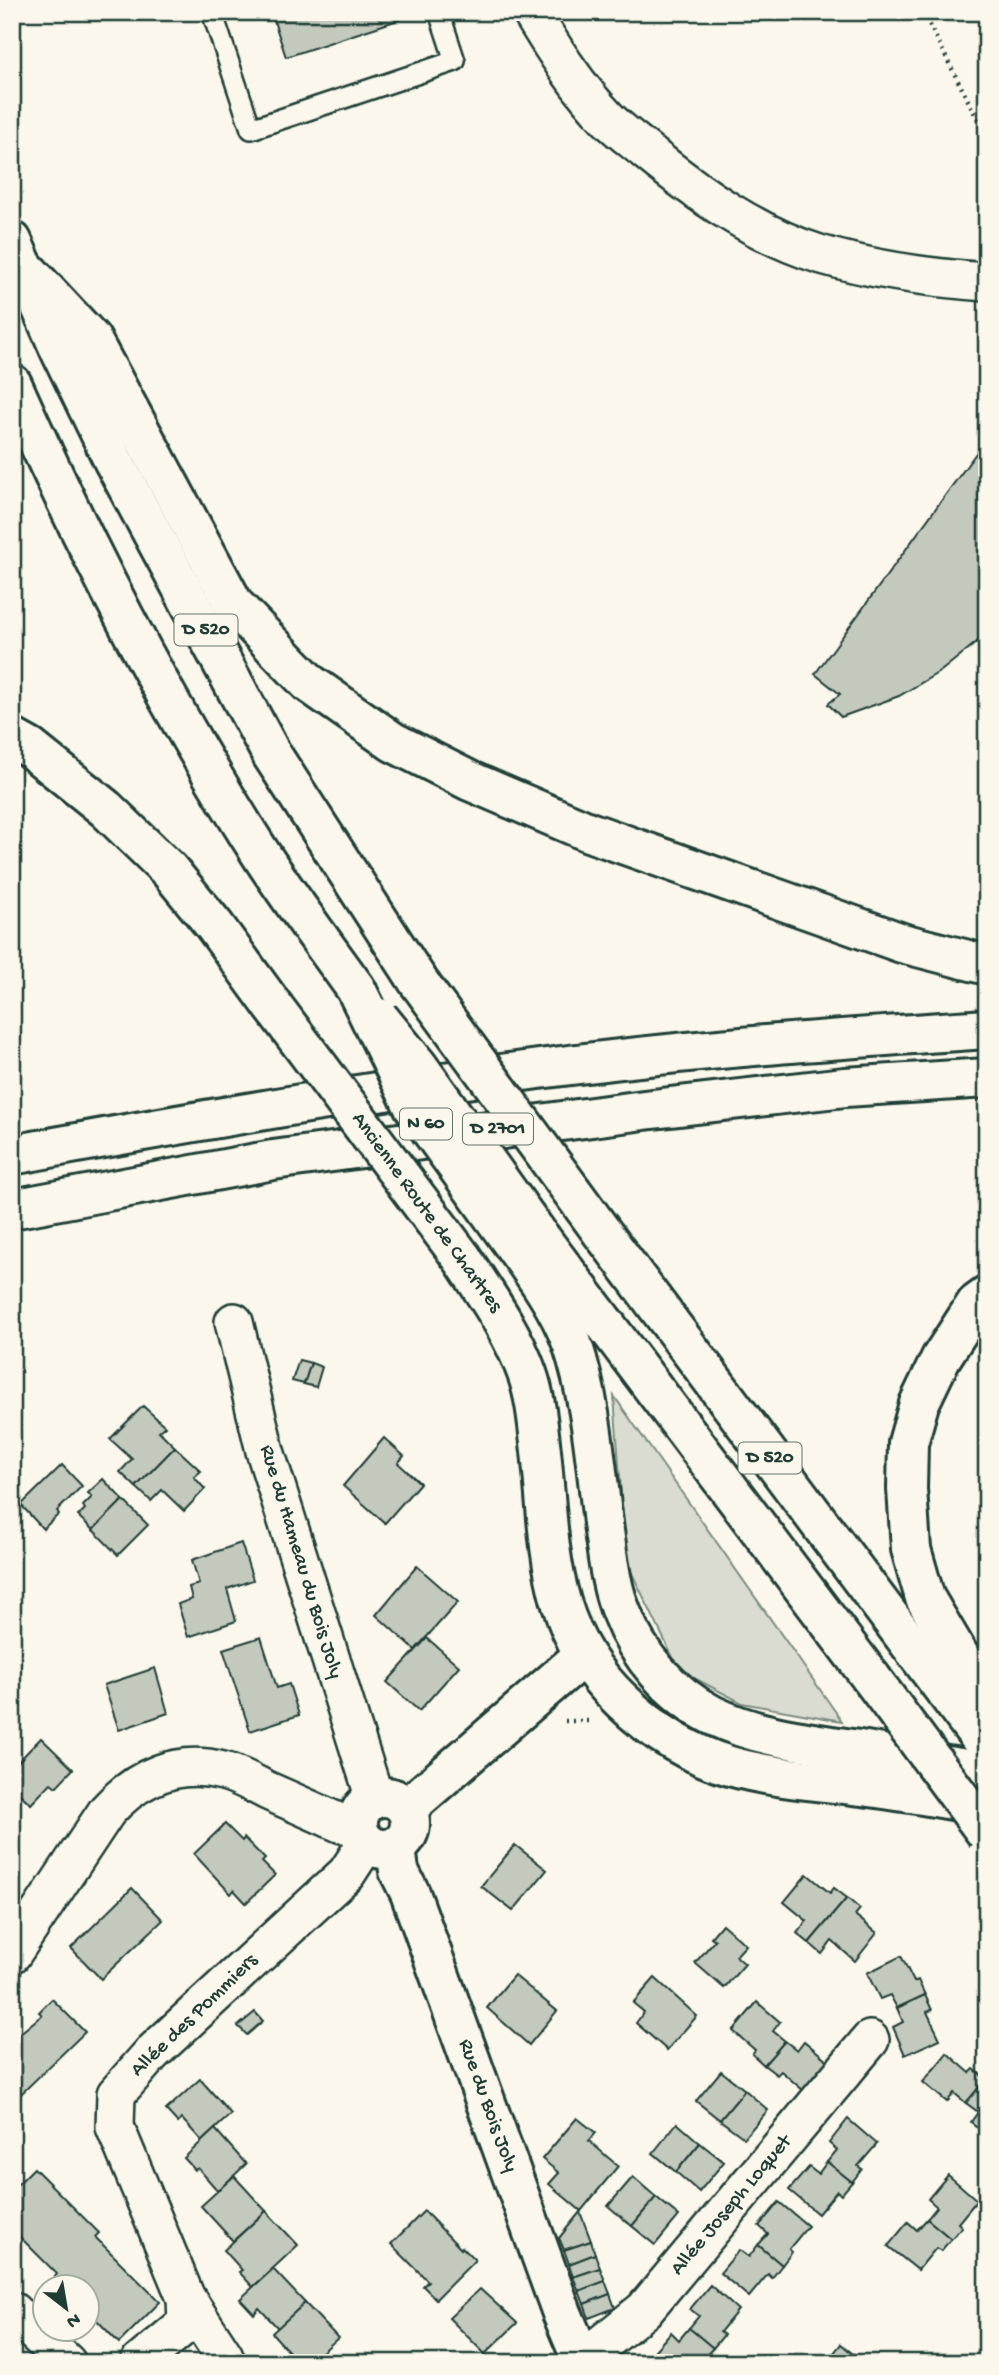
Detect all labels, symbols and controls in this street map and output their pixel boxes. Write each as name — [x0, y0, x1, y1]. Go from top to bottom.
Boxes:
road number: D 520 — [174, 614, 238, 646]
street label: Ancienne Route de Chartres — [345, 1108, 508, 1319]
road number: N 60 — [400, 1108, 452, 1140]
road number: D 2701 — [463, 1114, 533, 1144]
street label: Rue du Hameau du Bois Joly — [253, 1442, 347, 1682]
road number: D 520 — [738, 1442, 802, 1474]
street label: Allée des Pommiers — [126, 1948, 265, 2083]
street label: Rue du Bois Joly — [451, 2036, 523, 2176]
street label: Allée Joseph Loquet — [666, 2129, 800, 2281]
north arrow — [32, 2274, 102, 2344]
text: N — [62, 2307, 84, 2333]

